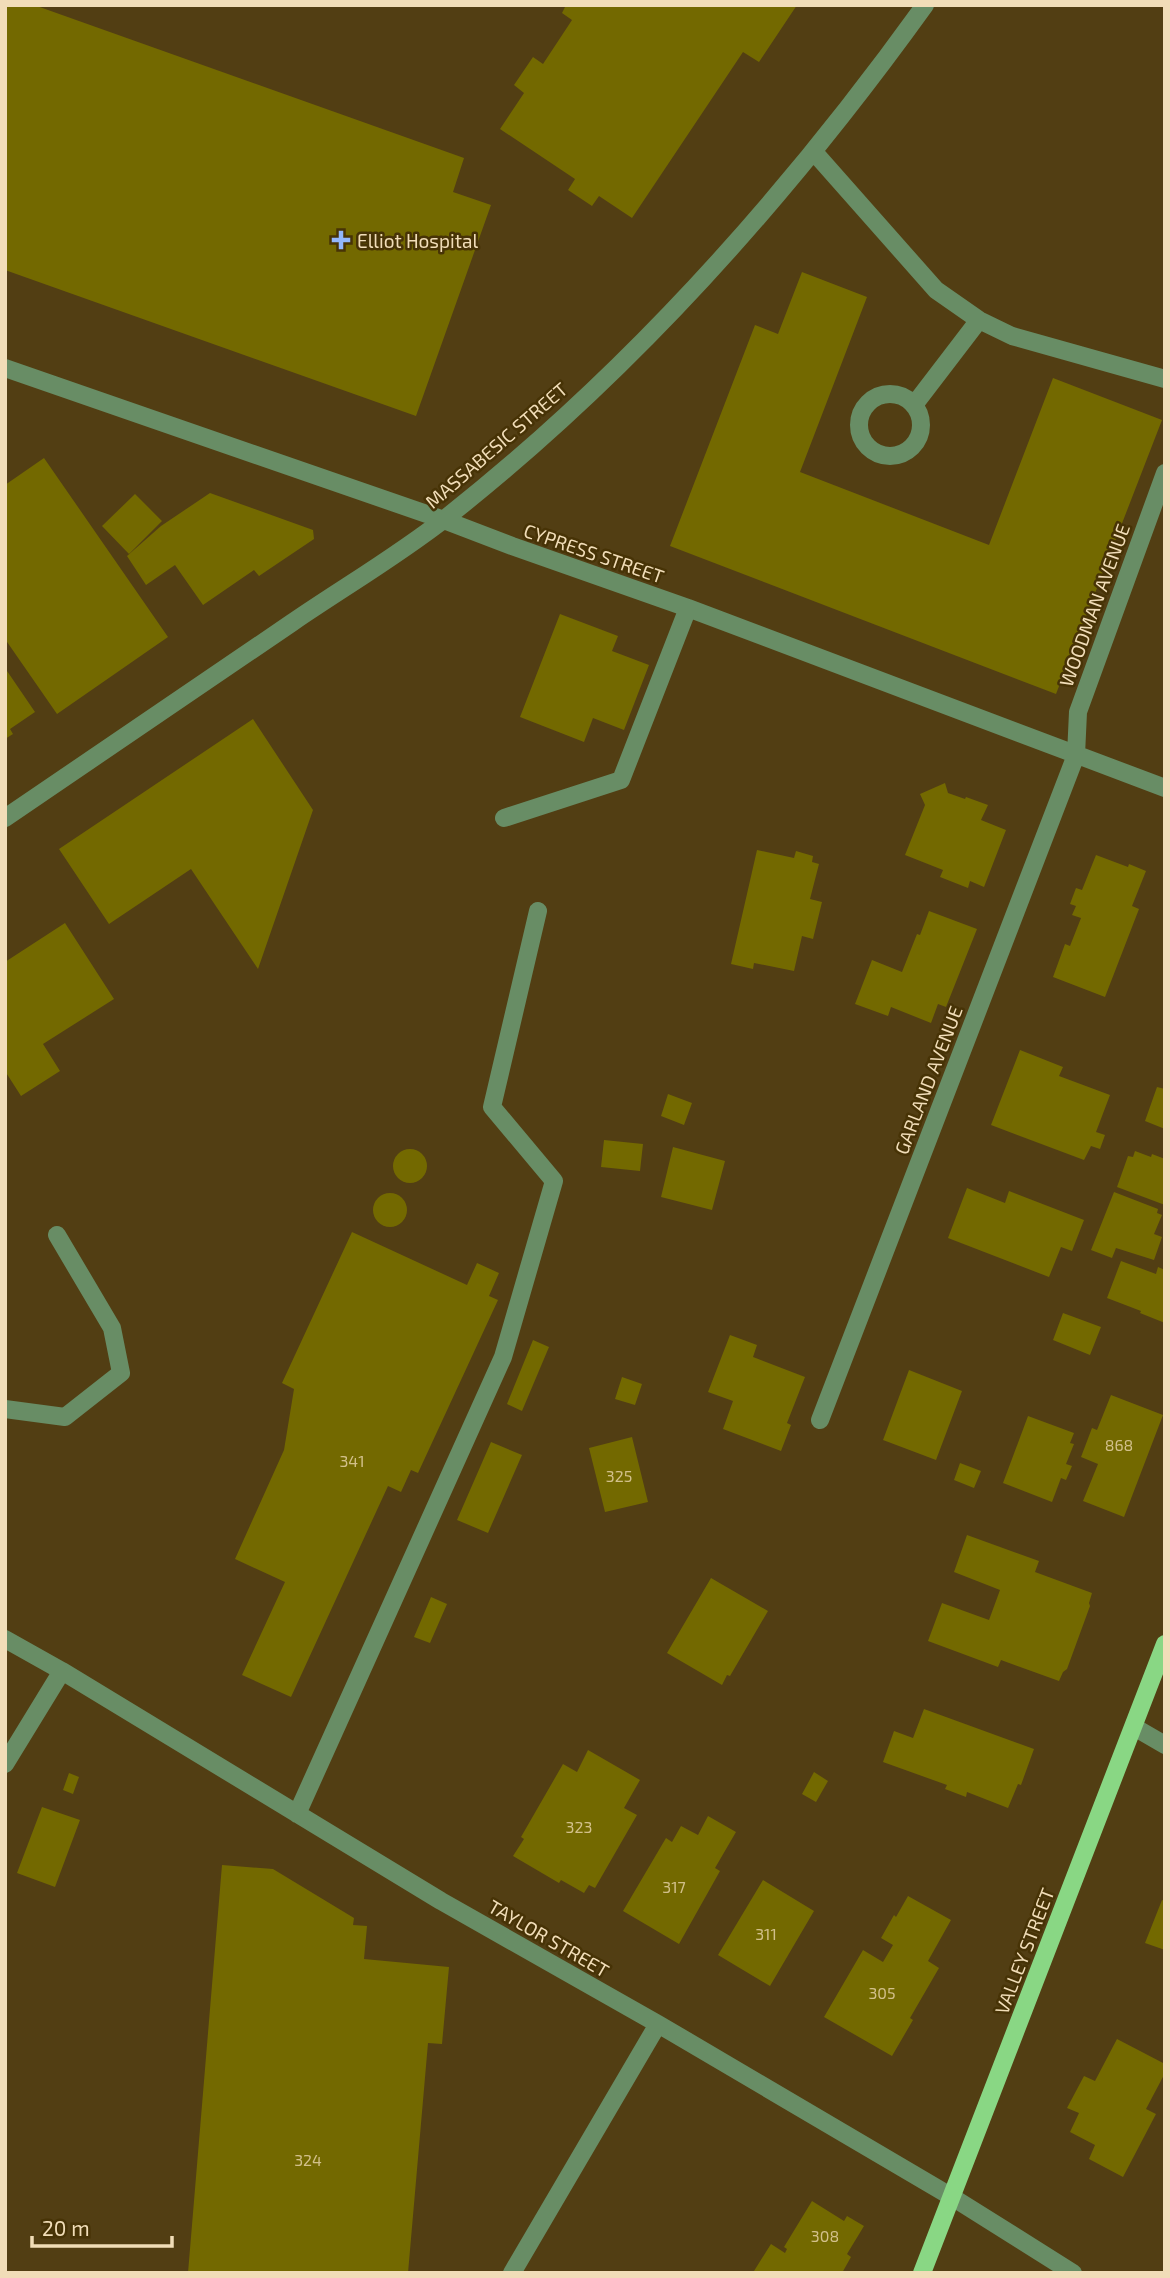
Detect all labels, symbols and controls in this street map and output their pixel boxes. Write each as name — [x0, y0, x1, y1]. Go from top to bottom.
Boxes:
place label: Elliot Hospital — [357, 229, 478, 252]
marker: Elliot Hospital — [331, 230, 351, 250]
street label: MASSABESIC STREET — [420, 377, 572, 513]
street label: CYPRESS STREET — [521, 518, 667, 588]
street label: WOODMAN AVENUE — [1054, 520, 1134, 690]
street label: GARLAND AVENUE — [889, 1003, 967, 1157]
house number: 868 — [1105, 1435, 1133, 1454]
house number: 341 — [339, 1451, 365, 1470]
house number: 325 — [606, 1466, 632, 1485]
house number: 323 — [566, 1817, 592, 1836]
house number: 317 — [662, 1877, 686, 1896]
street label: VALLEY STREET — [989, 1885, 1059, 2017]
street label: TAYLOR STREET — [485, 1894, 613, 1982]
house number: 311 — [755, 1924, 777, 1943]
house number: 305 — [868, 1983, 896, 2002]
house number: 324 — [294, 2150, 322, 2169]
scale bar — [32, 2204, 172, 2248]
text: 20 m — [42, 2215, 90, 2240]
house number: 308 — [811, 2226, 839, 2245]

